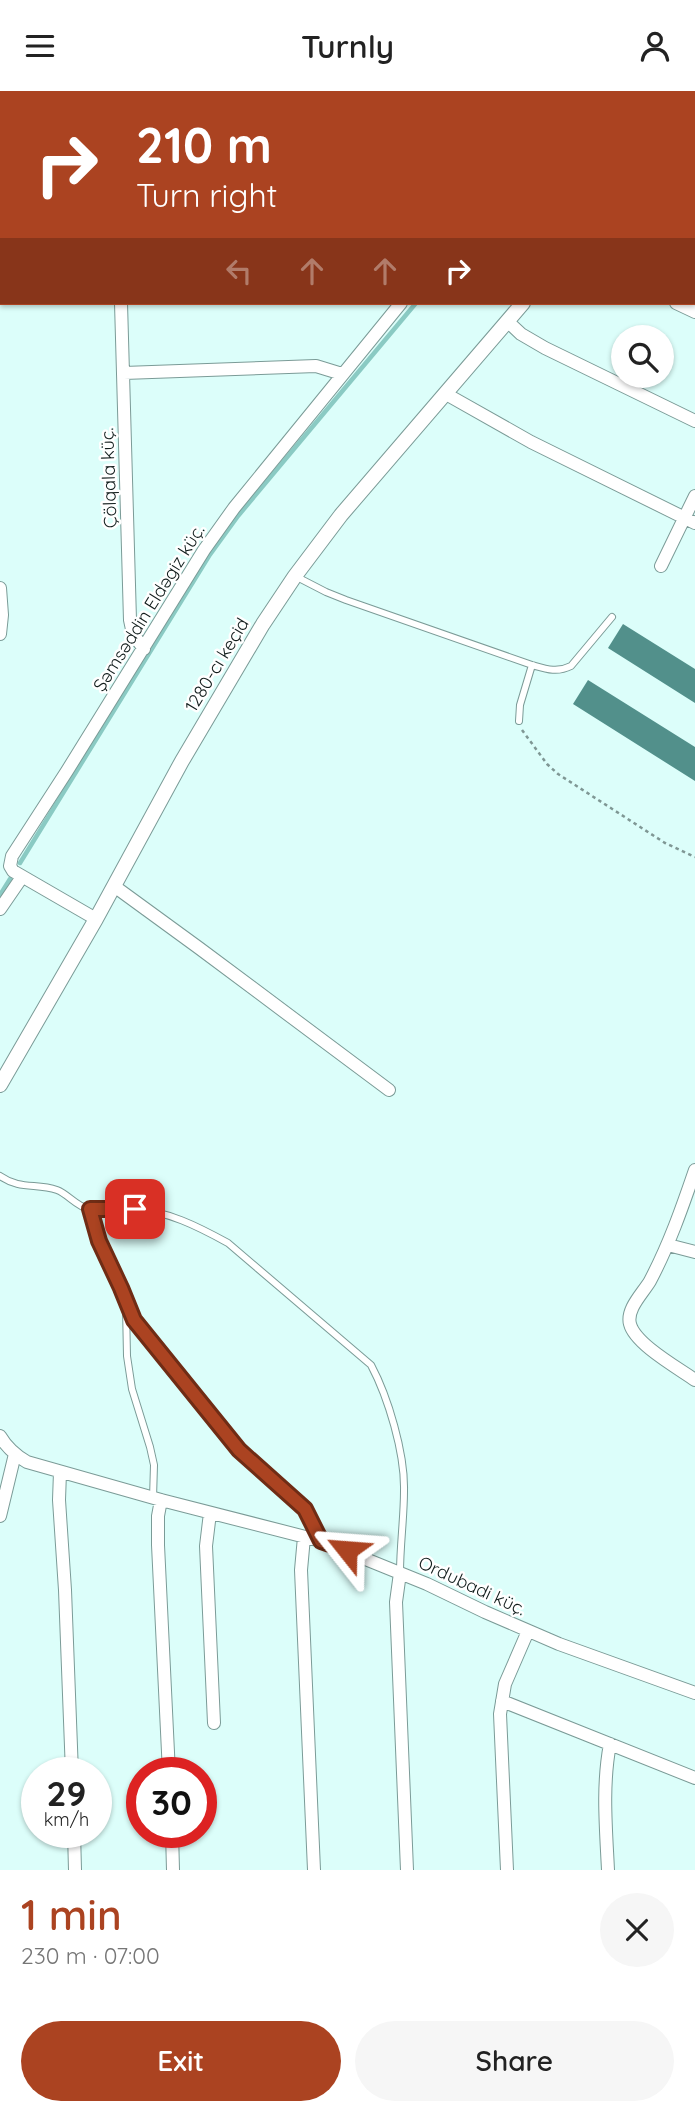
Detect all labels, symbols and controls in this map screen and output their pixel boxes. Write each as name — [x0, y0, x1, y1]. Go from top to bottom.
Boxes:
text: Turnly — [301, 26, 394, 66]
icon: menu — [21, 27, 59, 65]
icon: person — [636, 27, 674, 65]
text: 210 m — [136, 114, 272, 175]
icon: right — [21, 119, 112, 210]
text: Turn right — [136, 175, 277, 215]
icon: left — [220, 252, 258, 290]
icon: ahead — [293, 252, 331, 290]
icon: ahead — [366, 252, 404, 290]
icon: right — [439, 252, 477, 290]
map controls — [611, 325, 674, 388]
button: search — [611, 325, 674, 388]
street label: Çölqala küç. — [95, 427, 122, 529]
street label: Şəmsəddin Eldəgiz küç. — [88, 520, 209, 695]
street label: 1280-cı keçid — [180, 614, 254, 716]
pin — [105, 1179, 165, 1239]
icon: arrive — [116, 1190, 154, 1228]
position arrow — [310, 1513, 384, 1587]
street label: Ordubadi küç. — [415, 1551, 529, 1620]
speed limit sign: 30 — [126, 1757, 217, 1848]
text: 29 — [47, 1771, 86, 1815]
text: km/h — [44, 1808, 89, 1831]
text: 1 min — [21, 1888, 122, 1941]
button: close — [600, 1893, 674, 1967]
text: 230 m · 07:00 — [21, 1941, 160, 1970]
button: Exit — [21, 2021, 341, 2101]
button: Share — [355, 2021, 674, 2101]

